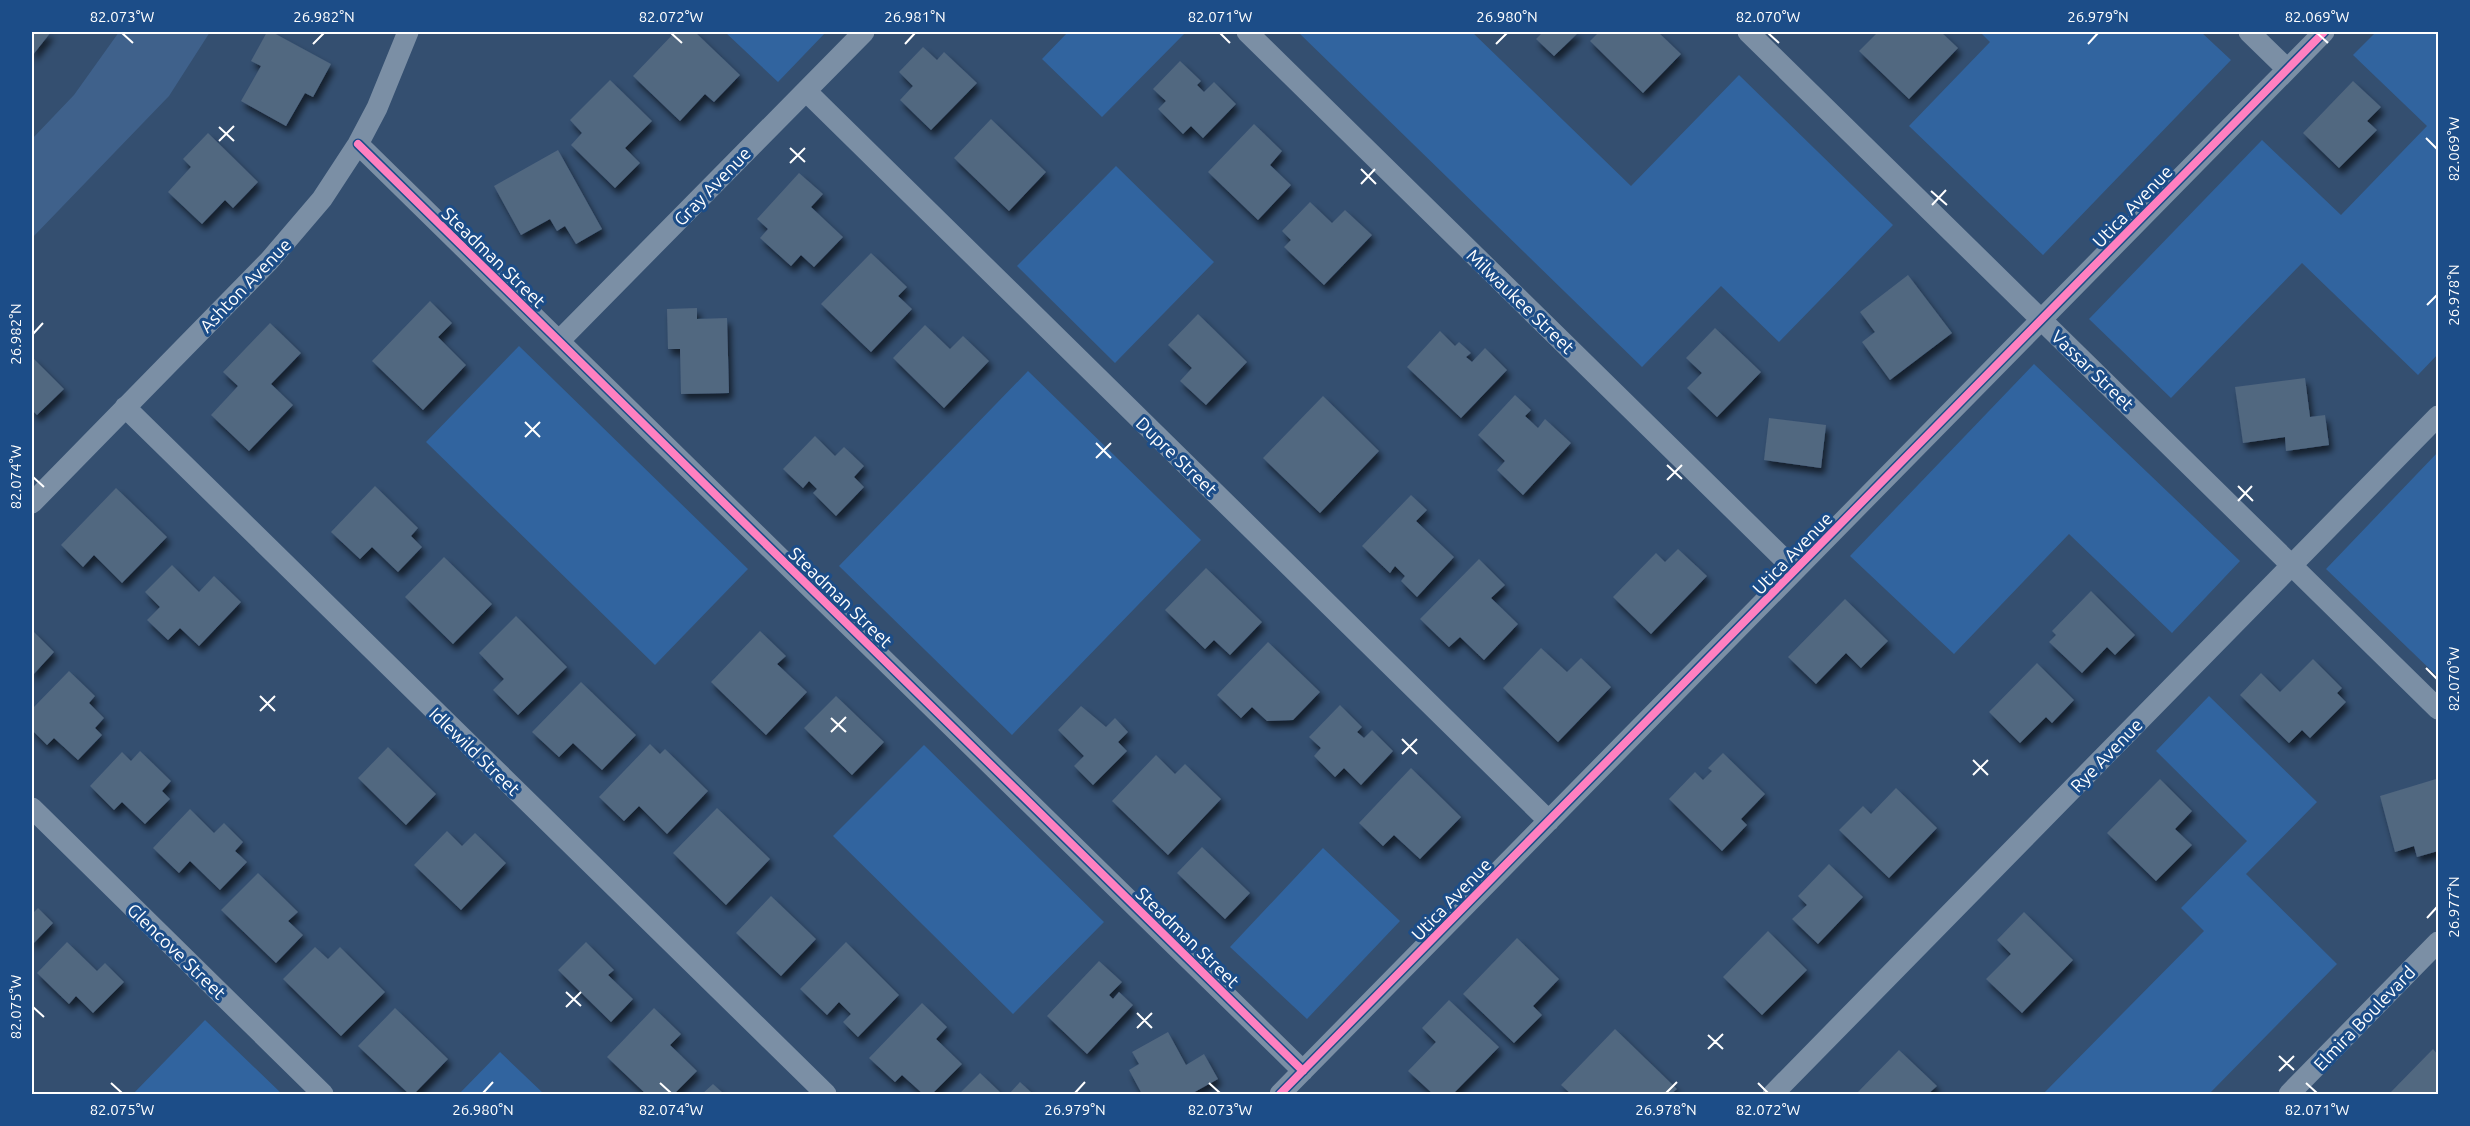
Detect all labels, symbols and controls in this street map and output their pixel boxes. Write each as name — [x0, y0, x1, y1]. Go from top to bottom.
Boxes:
text: 82.073°W — [90, 8, 154, 25]
text: 26.982°N — [293, 8, 355, 25]
text: 82.072°W — [639, 8, 703, 25]
text: 26.981°N — [884, 8, 946, 25]
text: 82.071°W — [1188, 8, 1252, 25]
text: 26.980°N — [1476, 8, 1538, 25]
text: 82.070°W — [1736, 8, 1800, 25]
text: 26.979°N — [2067, 8, 2129, 25]
text: 82.069°W — [2285, 8, 2349, 25]
text: 82.069°W — [2445, 117, 2462, 181]
street label: Gray Avenue — [670, 143, 754, 229]
street label: Utica Avenue — [2088, 161, 2176, 251]
street label: Steadman Street — [438, 203, 550, 311]
street label: Ashton Avenue — [195, 234, 295, 336]
street label: Milwaukee Street — [1463, 245, 1579, 357]
text: 26.978°N — [2445, 264, 2462, 326]
text: 26.982°N — [7, 303, 24, 365]
street label: Vassar Street — [2048, 326, 2138, 414]
street label: Dupre Street — [1132, 412, 1222, 500]
text: 82.074°W — [7, 445, 24, 509]
street label: Utica Avenue — [1748, 508, 1836, 598]
street label: Steadman Street — [785, 543, 897, 651]
text: 82.070°W — [2445, 647, 2462, 711]
street label: Idlewild Street — [426, 703, 524, 799]
street label: Rye Avenue — [2066, 714, 2146, 796]
street label: Utica Avenue — [1407, 854, 1495, 944]
text: 26.977°N — [2445, 876, 2462, 938]
street label: Steadman Street — [1132, 883, 1244, 991]
street label: Glencove Street — [124, 899, 230, 1003]
street label: Elmira Boulevard — [2309, 962, 2419, 1074]
text: 82.075°W — [7, 975, 24, 1039]
text: 82.075°W — [90, 1101, 154, 1118]
text: 26.980°N — [452, 1101, 514, 1118]
text: 82.074°W — [639, 1101, 703, 1118]
text: 26.979°N — [1044, 1101, 1106, 1118]
text: 82.073°W — [1188, 1101, 1252, 1118]
text: 26.978°N — [1635, 1101, 1697, 1118]
text: 82.072°W — [1736, 1101, 1800, 1118]
text: 82.071°W — [2285, 1101, 2349, 1118]

